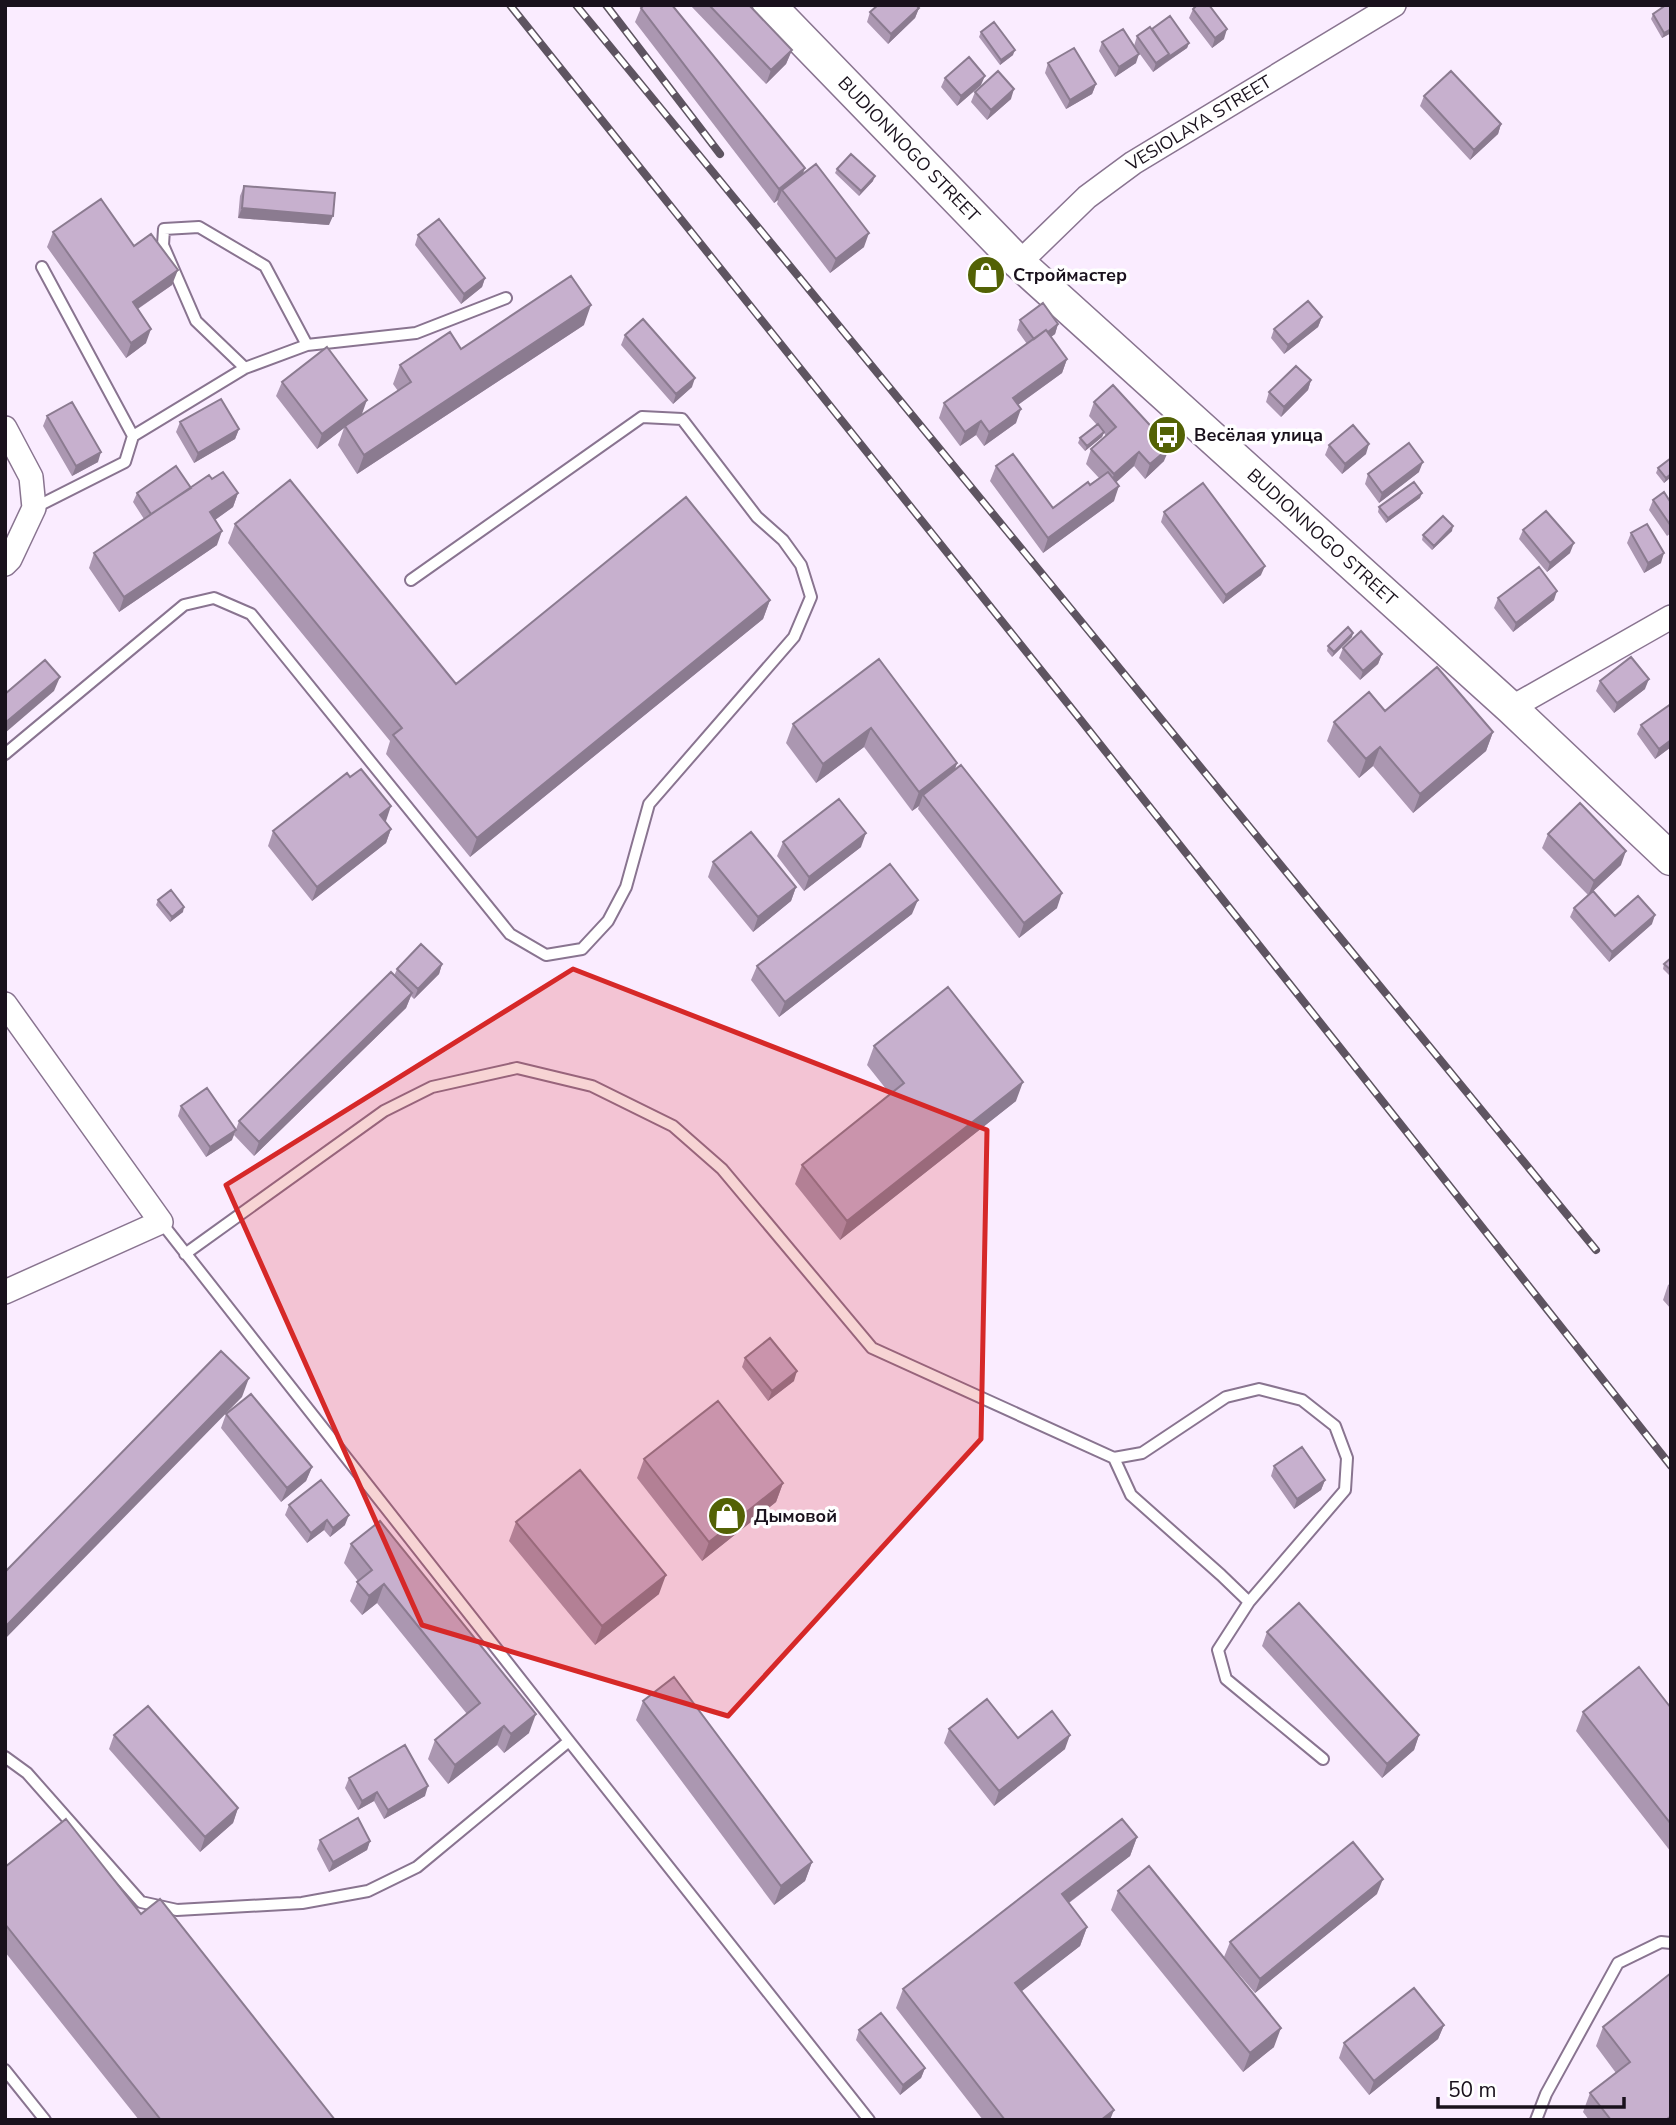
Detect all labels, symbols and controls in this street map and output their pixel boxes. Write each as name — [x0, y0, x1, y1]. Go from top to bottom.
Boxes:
street label: VESIOLAYA STREET — [1121, 70, 1276, 177]
street label: BUDIONNOGO STREET — [833, 71, 985, 228]
shop icon: Строймастер — [965, 254, 1007, 296]
place label: Строймастер — [1013, 263, 1127, 287]
bus stop icon: Весёлая улица — [1146, 414, 1188, 456]
place label: Весёлая улица — [1194, 423, 1323, 447]
street label: BUDIONNOGO STREET — [1242, 463, 1402, 611]
shop icon: Дымовой — [706, 1495, 748, 1537]
place label: Дымовой — [754, 1504, 837, 1528]
scale bar — [1438, 2066, 1624, 2110]
text: 50 m — [1448, 2076, 1497, 2104]

